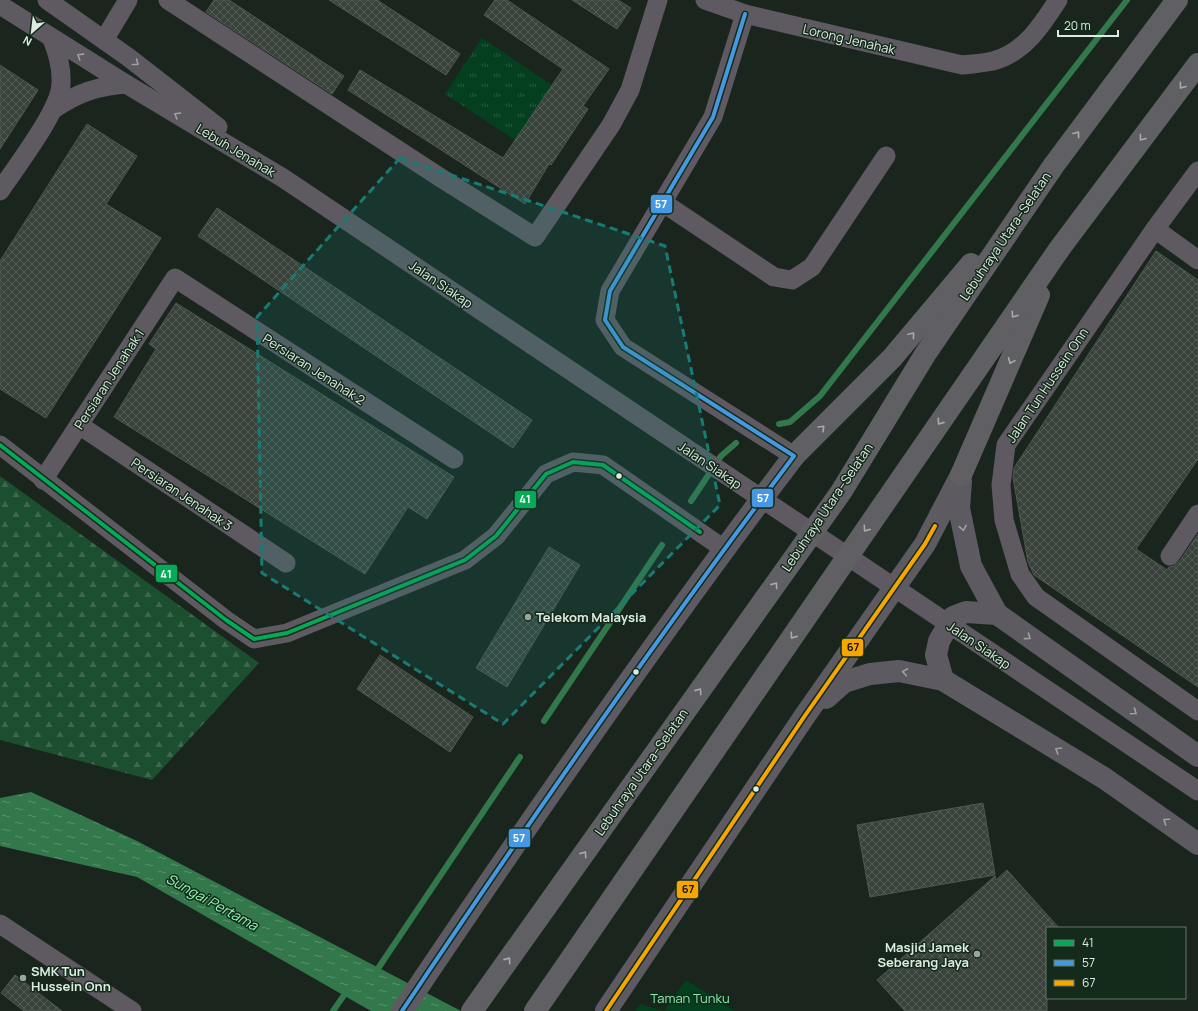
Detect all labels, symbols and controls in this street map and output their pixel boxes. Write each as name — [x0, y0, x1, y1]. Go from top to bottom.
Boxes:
north arrow — [12, 12, 52, 52]
scale bar — [1058, 12, 1118, 38]
text: 20 m — [1064, 17, 1091, 34]
street label: Lorong Jenahak — [801, 20, 898, 59]
text: N — [20, 33, 34, 50]
one-way arrow — [77, 53, 84, 61]
one-way arrow — [131, 58, 138, 65]
one-way arrow — [1180, 81, 1187, 88]
one-way arrow — [174, 112, 181, 119]
street label: Lebuh Jenahak — [193, 119, 280, 181]
one-way arrow — [1072, 131, 1080, 138]
one-way arrow — [1140, 134, 1147, 141]
street label: Lebuhraya Utara–Selatan — [955, 168, 1055, 304]
line badge: 57 — [650, 194, 673, 214]
text: 57 — [655, 196, 667, 211]
street label: Jalan Siakap — [406, 256, 477, 312]
one-way arrow — [1011, 311, 1019, 318]
street label: Jalan Tun Hussein Onn — [1002, 324, 1092, 446]
street label: Persiaran Jenahak 1 — [70, 325, 148, 433]
street label: Persiaran Jenahak 2 — [259, 329, 369, 409]
one-way arrow — [907, 332, 914, 340]
one-way arrow — [1007, 357, 1015, 364]
one-way arrow — [937, 418, 945, 425]
one-way arrow — [817, 426, 825, 433]
street label: Jalan Siakap — [675, 437, 746, 493]
street label: Lebuhraya Utara–Selatan — [777, 439, 877, 575]
street label: Persiaran Jenahak 3 — [128, 453, 236, 535]
unlabelled marker — [614, 471, 624, 481]
line badge: 57 — [751, 488, 774, 508]
line badge: 41 — [514, 490, 537, 509]
text: 57 — [757, 490, 769, 505]
text: 41 — [519, 491, 531, 506]
one-way arrow — [863, 525, 871, 532]
one-way arrow — [958, 525, 966, 531]
line badge: 41 — [155, 564, 178, 583]
text: 41 — [160, 566, 172, 581]
one-way arrow — [770, 582, 778, 589]
place label: Telekom Malaysia — [536, 608, 646, 626]
marker: Telekom Malaysia — [523, 612, 533, 622]
street label: Jalan Siakap — [944, 617, 1015, 673]
one-way arrow — [790, 632, 798, 639]
one-way arrow — [1024, 632, 1031, 639]
line badge: 67 — [841, 638, 864, 657]
text: 67 — [847, 639, 859, 654]
unlabelled marker — [631, 667, 641, 677]
one-way arrow — [902, 669, 908, 677]
one-way arrow — [694, 688, 702, 695]
street label: Lebuhraya Utara–Selatan — [590, 705, 692, 839]
one-way arrow — [1130, 707, 1137, 714]
one-way arrow — [1055, 747, 1062, 754]
unlabelled marker — [751, 784, 761, 794]
one-way arrow — [1163, 818, 1170, 826]
line badge: 57 — [508, 828, 531, 848]
text: 57 — [513, 830, 525, 845]
one-way arrow — [579, 851, 586, 858]
water label: Sungai Pertama — [163, 869, 263, 935]
line badge: 67 — [676, 880, 699, 899]
text: 67 — [682, 881, 694, 896]
legend — [1046, 927, 1186, 999]
text: 41 — [1082, 934, 1094, 951]
place label: Masjid Jamek Seberang Jaya — [877, 938, 970, 971]
marker: Masjid Jamek Seberang Jaya — [972, 949, 982, 959]
text: 57 — [1082, 954, 1095, 971]
one-way arrow — [503, 957, 511, 964]
place label: SMK Tun Hussein Onn — [31, 962, 111, 995]
marker: SMK Tun Hussein Onn — [18, 973, 28, 983]
text: 67 — [1082, 974, 1095, 991]
park label: Taman Tunku — [650, 989, 730, 1007]

